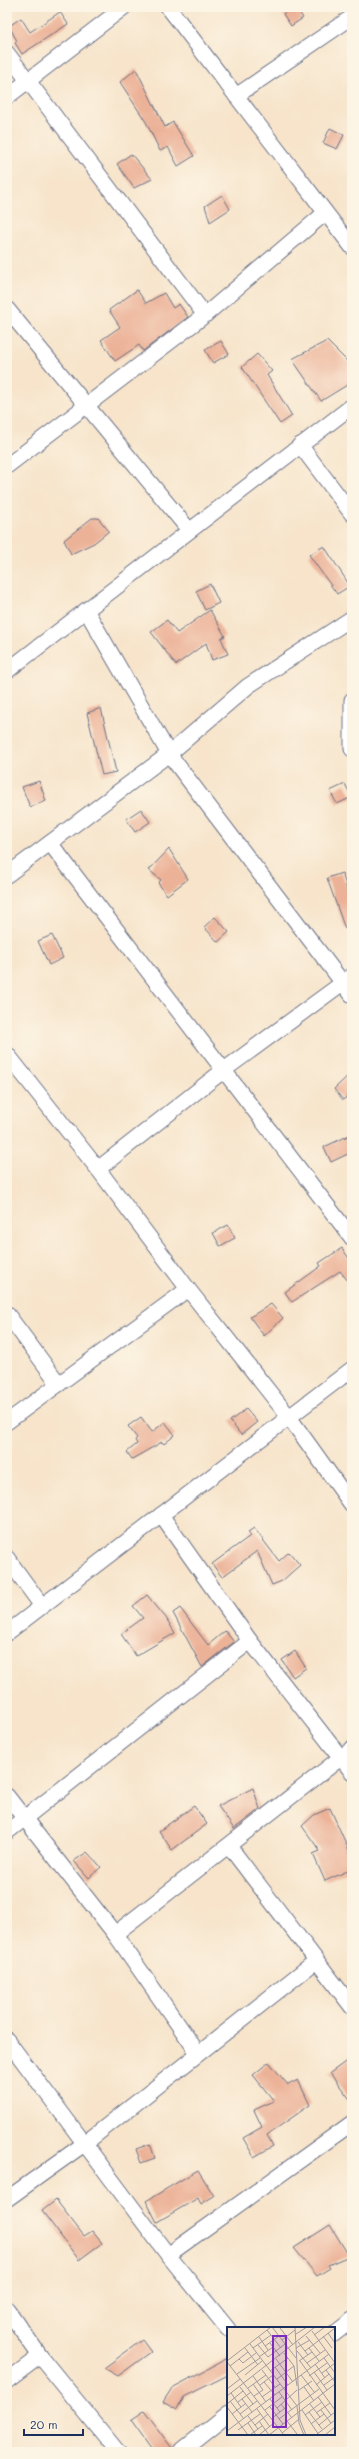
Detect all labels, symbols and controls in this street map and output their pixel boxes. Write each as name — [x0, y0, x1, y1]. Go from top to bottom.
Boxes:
inset map — [227, 2327, 335, 2435]
scale bar — [24, 2411, 83, 2437]
text: 20 m — [30, 2416, 58, 2432]

